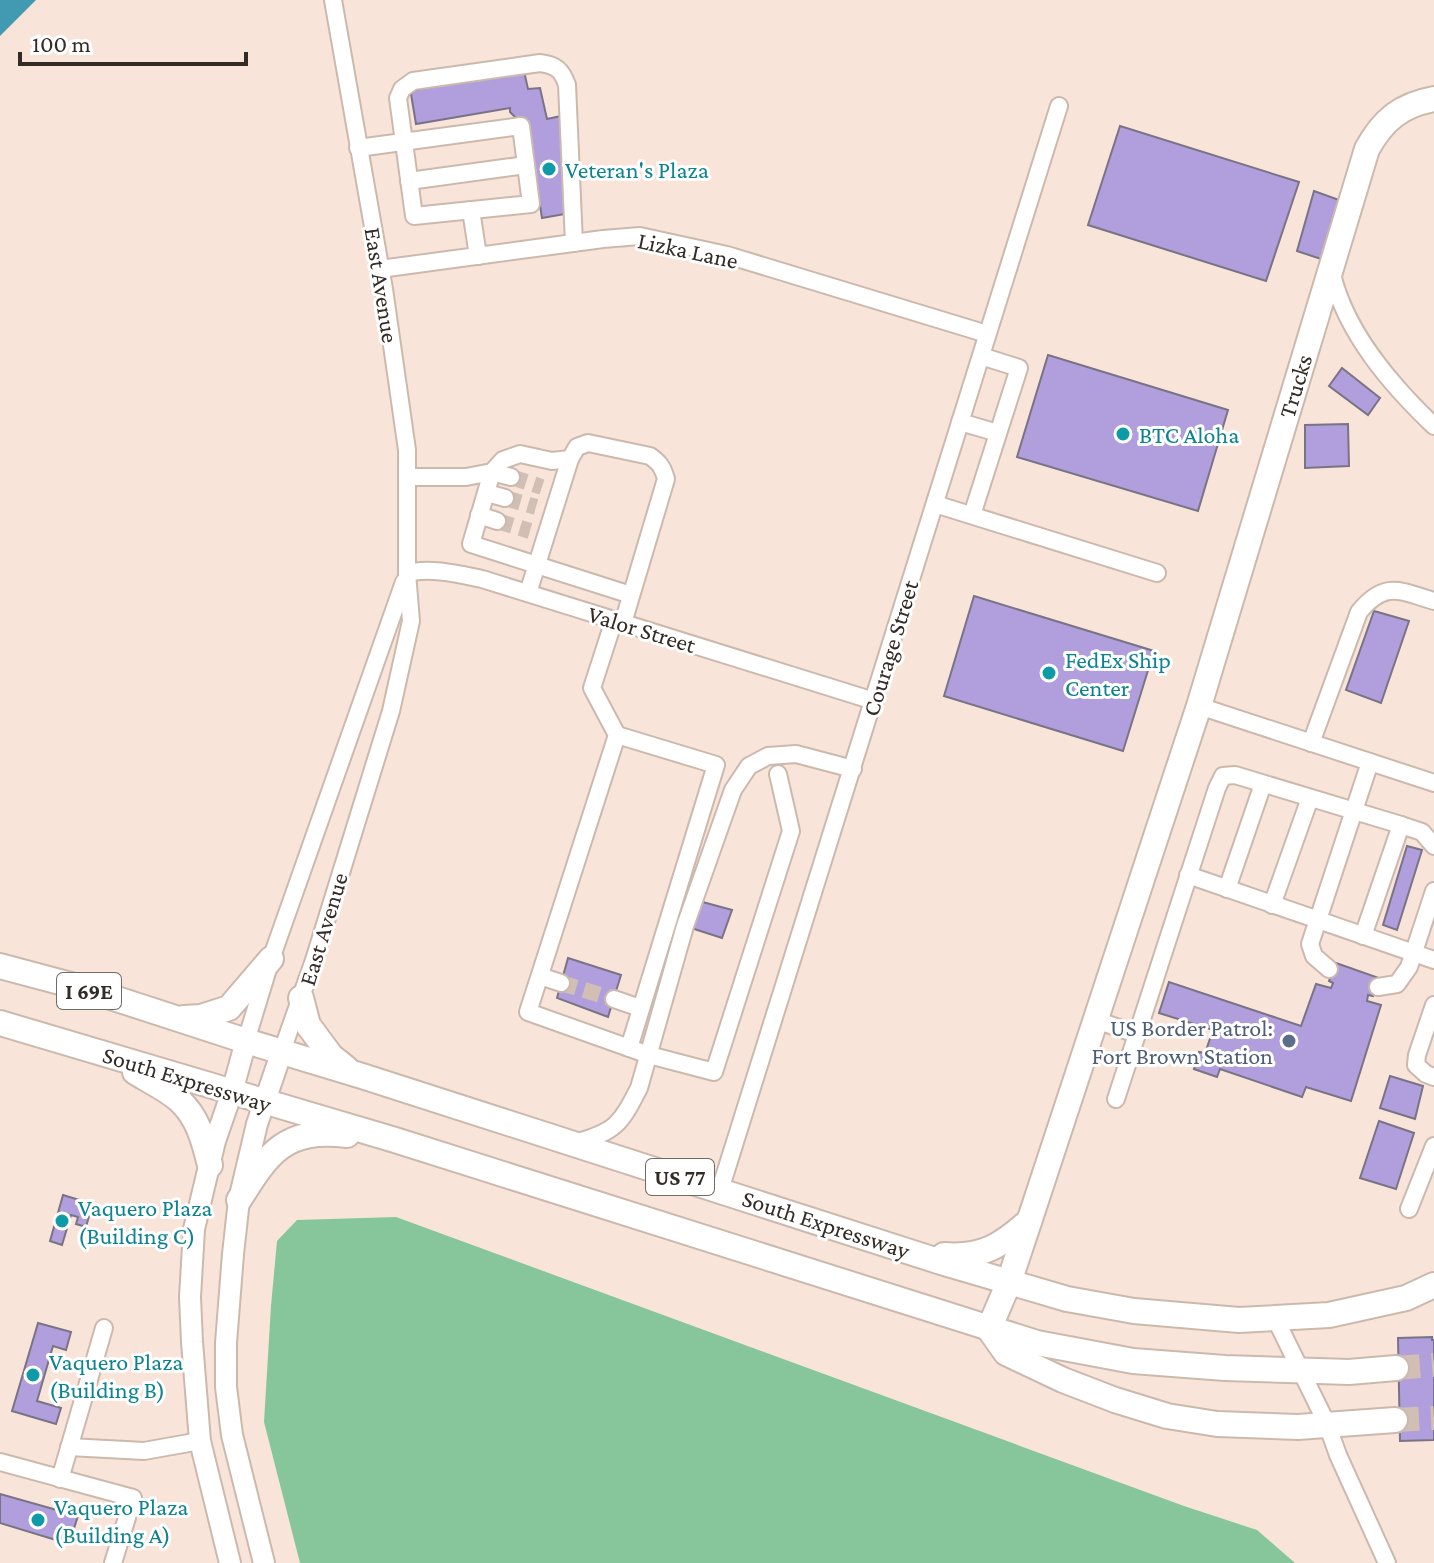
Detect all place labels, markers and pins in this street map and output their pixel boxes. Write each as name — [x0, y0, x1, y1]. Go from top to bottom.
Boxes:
place label: Veteran's Plaza — [565, 156, 709, 183]
marker: Veteran's Plaza — [540, 160, 558, 178]
place label: BTC Aloha — [1139, 421, 1239, 448]
marker: BTC Aloha — [1114, 425, 1132, 443]
place label: FedEx Ship Center — [1065, 646, 1171, 701]
marker: FedEx Ship Center — [1040, 664, 1058, 682]
place label: US Border Patrol: Fort Brown Station — [1092, 1014, 1273, 1069]
marker: US Border Patrol: Fort Brown Station — [1280, 1032, 1298, 1050]
place label: Vaquero Plaza (Building C) — [78, 1194, 212, 1250]
marker: Vaquero Plaza (Building C) — [53, 1212, 71, 1230]
place label: Vaquero Plaza (Building B) — [49, 1348, 183, 1404]
marker: Vaquero Plaza (Building B) — [24, 1366, 42, 1384]
place label: Vaquero Plaza (Building A) — [54, 1493, 188, 1549]
marker: Vaquero Plaza (Building A) — [29, 1511, 47, 1529]

